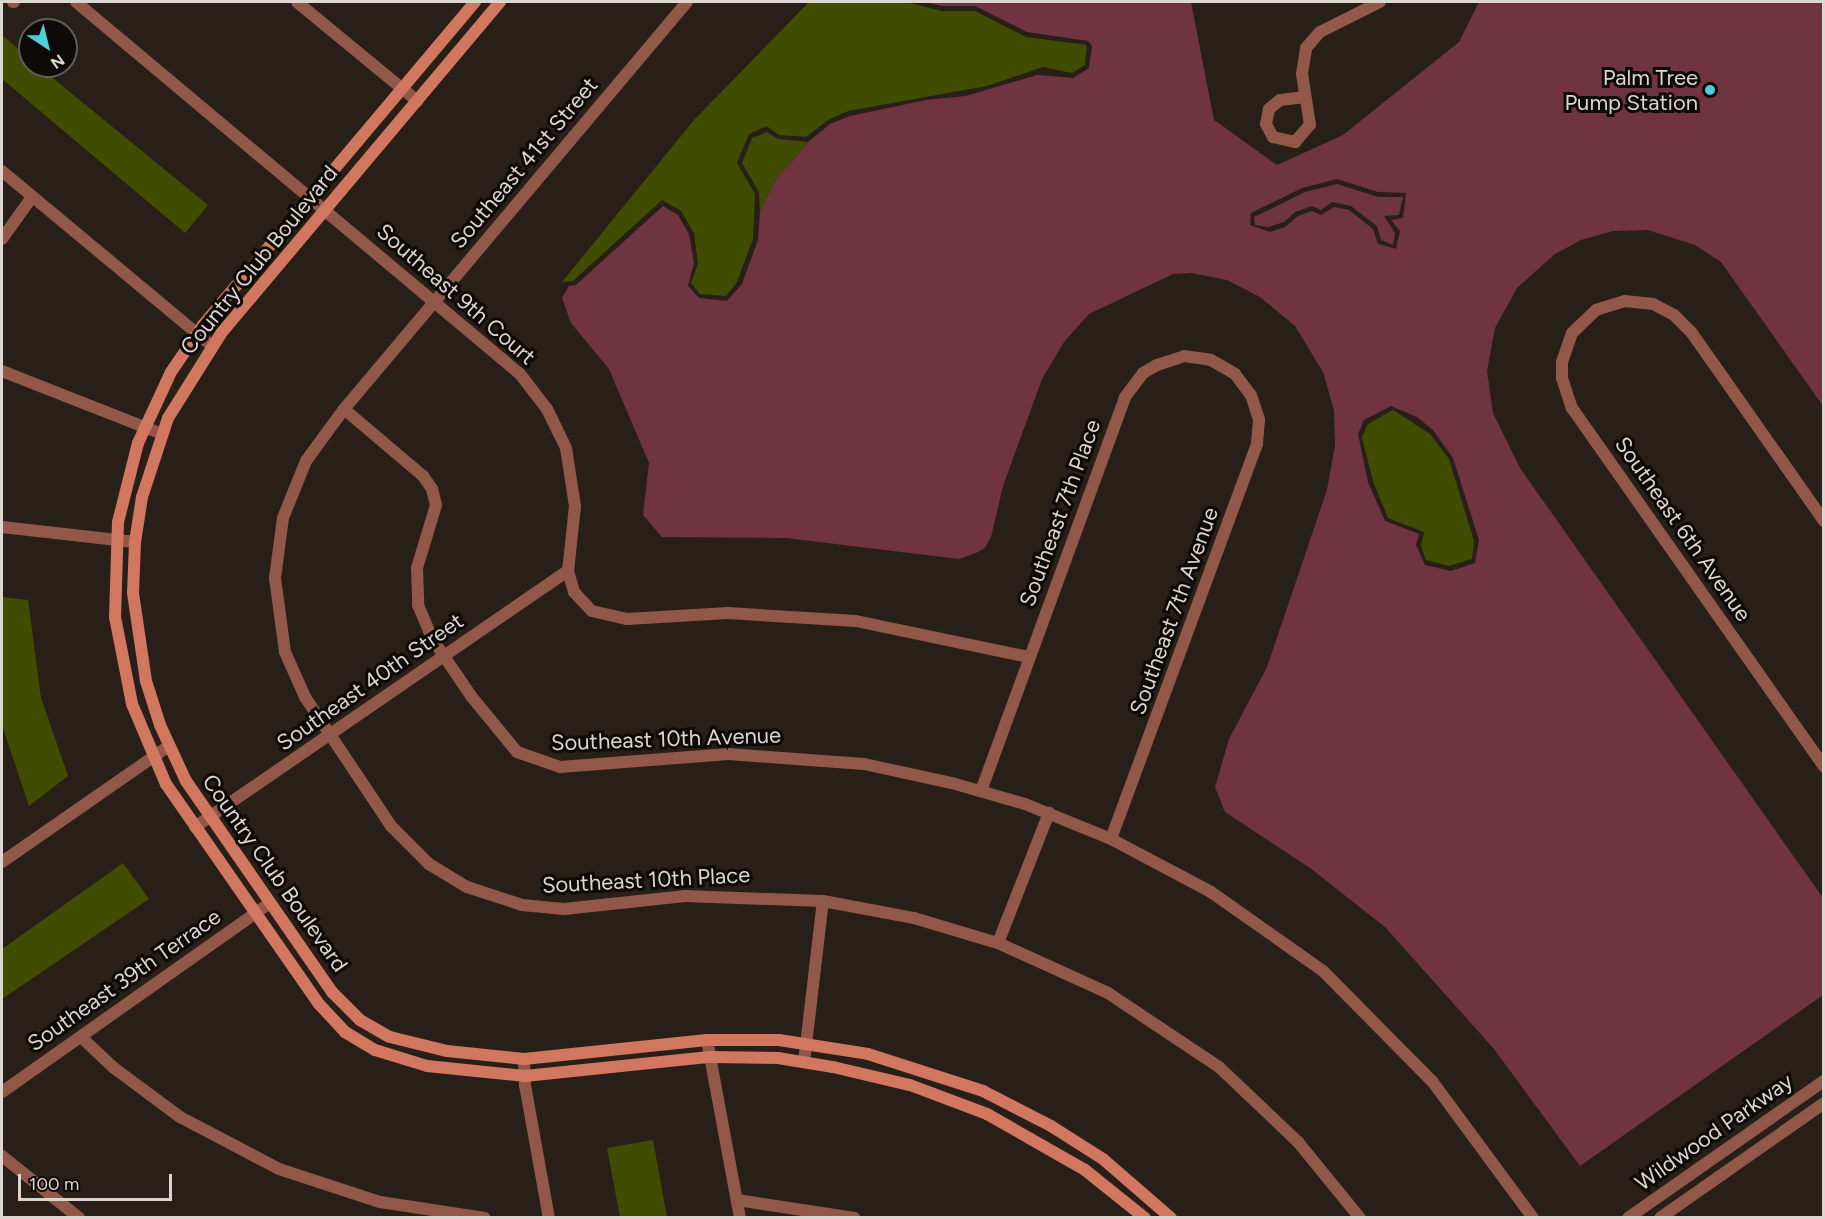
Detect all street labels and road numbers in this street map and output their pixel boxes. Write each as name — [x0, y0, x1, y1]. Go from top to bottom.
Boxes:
street label: Southeast 41st Street — [445, 72, 603, 254]
street label: Country Club Boulevard — [175, 160, 343, 360]
street label: Southeast 9th Court — [371, 218, 541, 370]
street label: Southeast 7th Place — [1014, 416, 1106, 610]
street label: Southeast 6th Avenue — [1609, 432, 1757, 626]
street label: Southeast 7th Avenue — [1124, 504, 1224, 718]
street label: Southeast 40th Street — [272, 608, 468, 756]
street label: Southeast 10th Avenue — [551, 722, 781, 756]
street label: Country Club Boulevard — [197, 769, 353, 977]
street label: Southeast 10th Place — [541, 861, 751, 899]
street label: Southeast 39th Terrace — [22, 903, 226, 1057]
street label: Wildwood Parkway — [1630, 1068, 1798, 1196]

